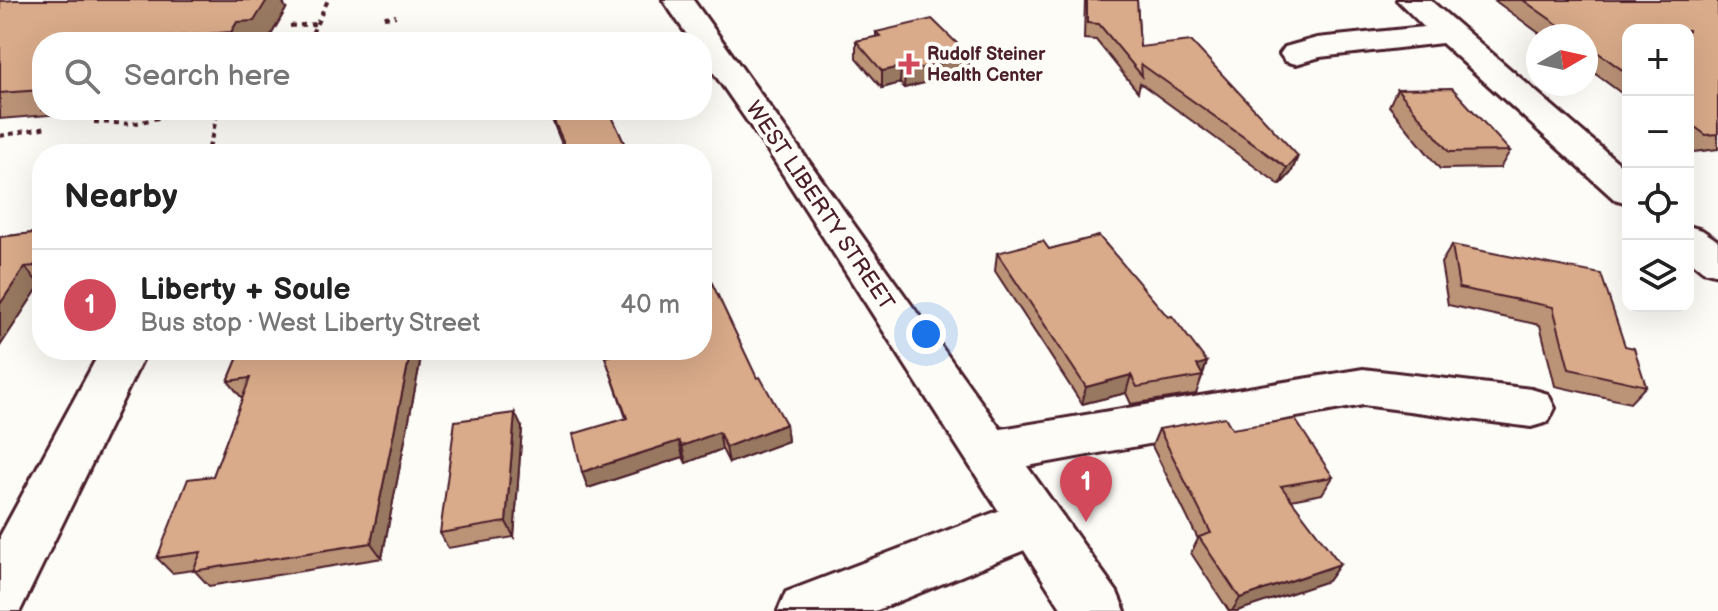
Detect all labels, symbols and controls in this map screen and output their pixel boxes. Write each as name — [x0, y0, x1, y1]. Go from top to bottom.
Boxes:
north arrow — [1526, 24, 1598, 96]
map controls — [1622, 24, 1694, 312]
button: + — [1622, 24, 1694, 96]
search box — [32, 32, 712, 120]
place label: Rudolf Steiner Health Center — [927, 44, 1046, 86]
marker: Rudolf Steiner Health Center — [898, 53, 920, 75]
icon: search — [60, 54, 104, 98]
text: Search here — [124, 58, 290, 94]
street label: WEST LIBERTY STREET — [740, 96, 900, 316]
button: − — [1622, 96, 1694, 168]
button: locate — [1622, 168, 1694, 240]
text: Nearby — [64, 176, 178, 217]
button: layers — [1622, 240, 1694, 312]
text: Liberty + Soule — [140, 272, 351, 308]
text: 1 — [85, 290, 95, 321]
text: 40 m — [620, 290, 680, 321]
text: Bus stop · West Liberty Street — [140, 308, 480, 339]
your location — [906, 314, 946, 354]
pin: 1 — [1060, 456, 1112, 522]

